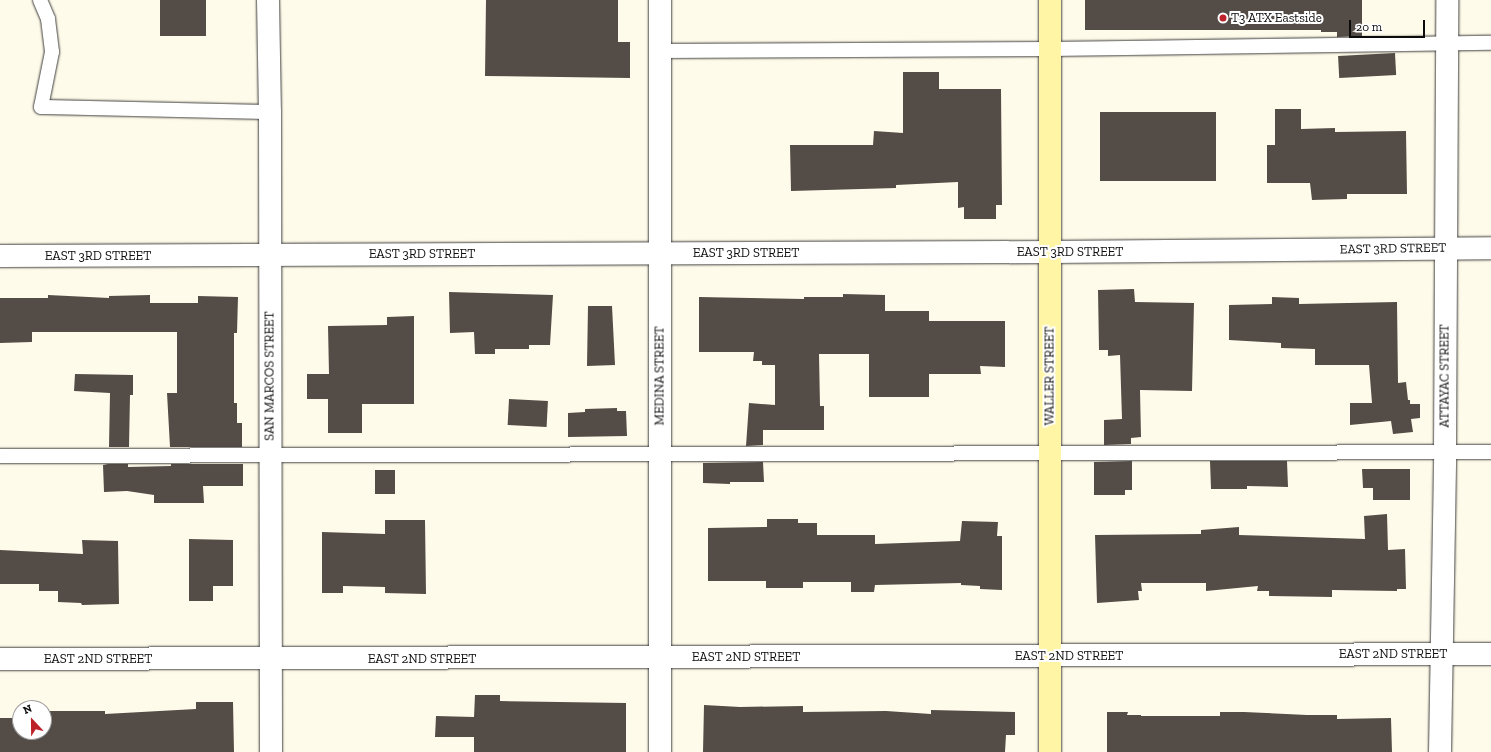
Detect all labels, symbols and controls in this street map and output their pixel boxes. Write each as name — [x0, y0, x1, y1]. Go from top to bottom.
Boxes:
place label: T3 ATX Eastside — [1231, 10, 1322, 26]
scale bar — [1351, 12, 1427, 38]
marker: T3 ATX Eastside — [1218, 13, 1228, 23]
text: 20 m — [1356, 20, 1382, 34]
street label: EAST 3RD STREET — [1339, 240, 1447, 258]
street label: EAST 3RD STREET — [1017, 244, 1123, 260]
street label: EAST 3RD STREET — [693, 245, 799, 261]
street label: EAST 3RD STREET — [369, 246, 475, 262]
street label: EAST 3RD STREET — [45, 248, 151, 264]
street label: SAN MARCOS STREET — [262, 311, 278, 441]
street label: ATTAYAC STREET — [1437, 324, 1453, 428]
street label: MEDINA STREET — [652, 326, 668, 426]
street label: WALLER STREET — [1042, 327, 1058, 425]
street label: EAST 2ND STREET — [1339, 646, 1447, 662]
street label: EAST 2ND STREET — [1015, 648, 1123, 664]
street label: EAST 2ND STREET — [692, 649, 800, 665]
street label: EAST 2ND STREET — [44, 651, 152, 667]
street label: EAST 2ND STREET — [368, 651, 476, 667]
north arrow — [12, 700, 52, 740]
text: N — [21, 702, 34, 717]

